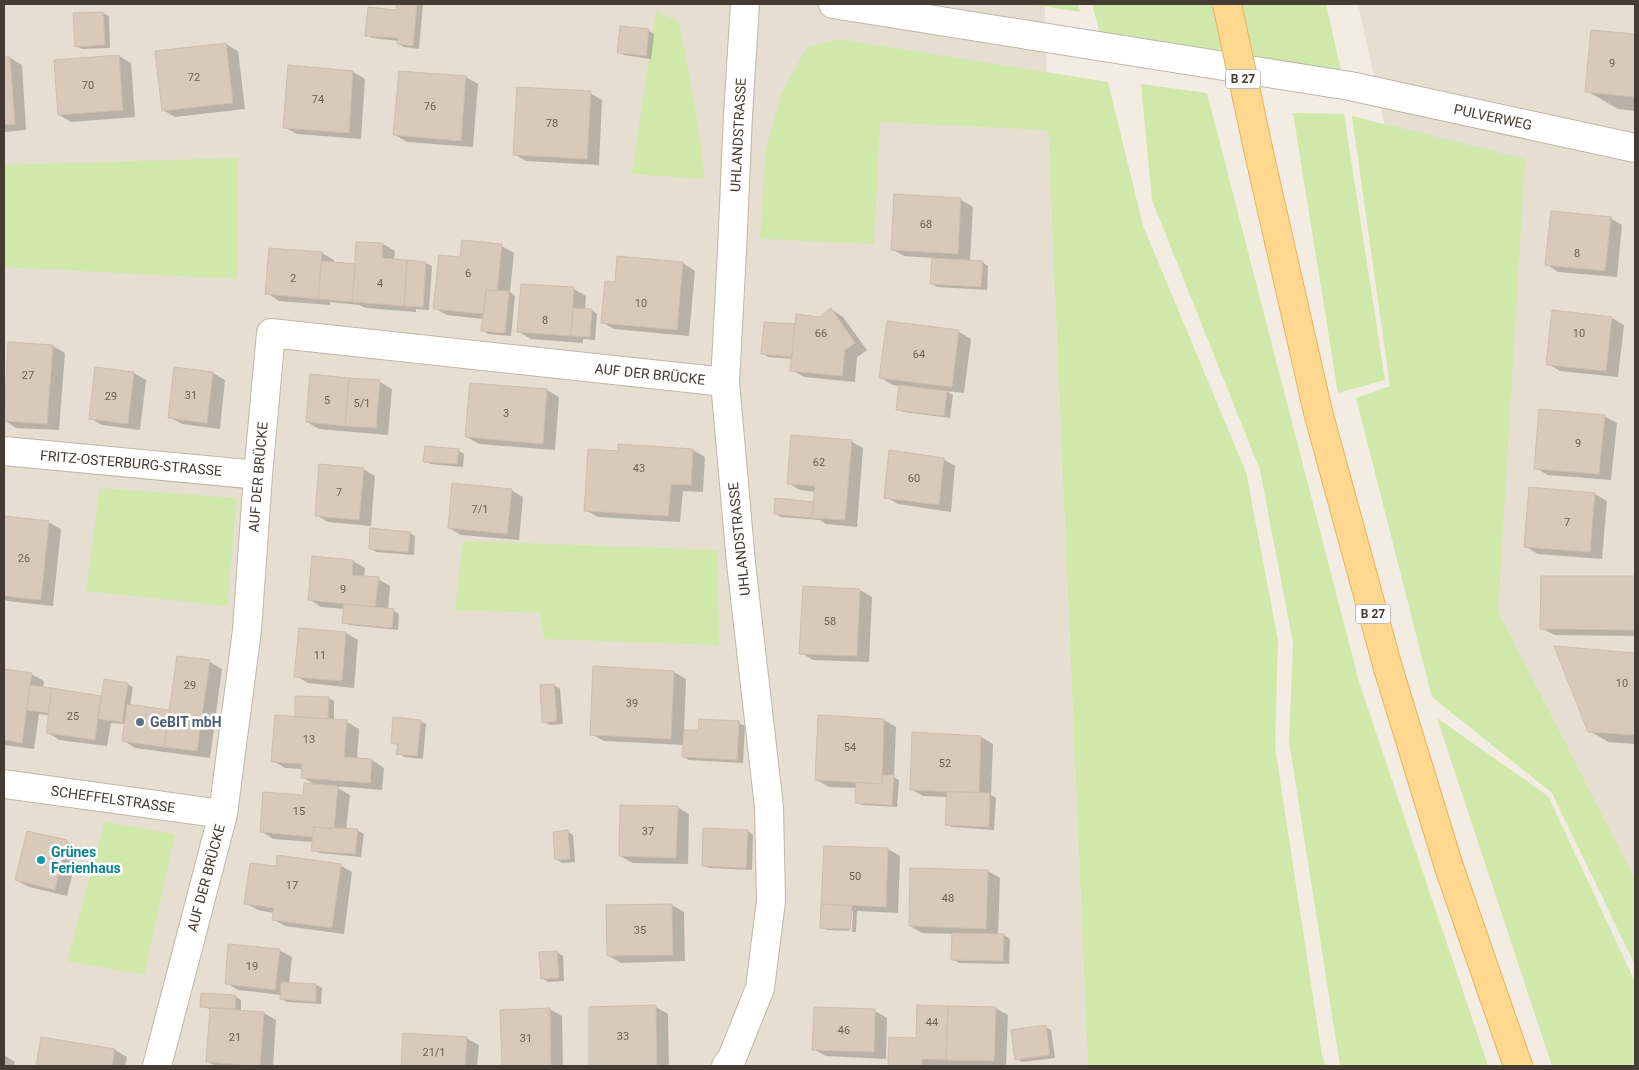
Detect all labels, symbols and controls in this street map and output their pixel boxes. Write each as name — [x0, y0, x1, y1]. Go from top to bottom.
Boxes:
house number: 9 — [1609, 57, 1615, 70]
road number: B 27 — [1226, 70, 1260, 88]
house number: 72 — [188, 71, 200, 84]
street label: UHLANDSTRASSE — [727, 78, 749, 192]
house number: 70 — [82, 79, 94, 92]
house number: 74 — [312, 93, 324, 106]
house number: 76 — [424, 100, 436, 113]
street label: PULVERWEG — [1452, 101, 1534, 133]
house number: 78 — [546, 117, 558, 130]
house number: 68 — [920, 218, 932, 231]
house number: 8 — [1574, 247, 1580, 260]
house number: 6 — [465, 267, 471, 280]
house number: 2 — [290, 272, 296, 285]
house number: 4 — [377, 277, 383, 290]
house number: 10 — [635, 297, 647, 310]
house number: 8 — [542, 314, 548, 327]
house number: 66 — [815, 327, 827, 340]
house number: 10 — [1573, 327, 1585, 340]
house number: 64 — [913, 348, 925, 361]
street label: AUF DER BRÜCKE — [594, 360, 706, 388]
house number: 27 — [22, 369, 34, 382]
house number: 31 — [185, 389, 197, 402]
house number: 29 — [105, 390, 117, 403]
house number: 5 — [324, 394, 330, 407]
house number: 5/1 — [354, 397, 370, 410]
house number: 3 — [503, 407, 509, 420]
street label: AUF DER BRÜCKE — [245, 421, 271, 533]
house number: 9 — [1575, 437, 1581, 450]
street label: FRITZ-OSTERBURG-STRASSE — [39, 447, 223, 479]
house number: 62 — [813, 456, 825, 469]
house number: 43 — [633, 462, 645, 475]
house number: 60 — [908, 472, 920, 485]
street label: UHLANDSTRASSE — [725, 481, 753, 597]
house number: 7 — [336, 486, 342, 499]
house number: 7/1 — [472, 503, 488, 516]
house number: 7 — [1564, 516, 1570, 529]
house number: 26 — [18, 552, 30, 565]
house number: 9 — [340, 583, 346, 596]
road number: B 27 — [1356, 604, 1390, 624]
house number: 58 — [824, 615, 836, 628]
house number: 11 — [314, 649, 326, 662]
house number: 10 — [1616, 677, 1628, 690]
house number: 29 — [184, 679, 196, 692]
house number: 39 — [626, 697, 638, 710]
house number: 25 — [67, 710, 79, 723]
place label: GeBIT mbH — [150, 714, 222, 730]
marker: GeBIT mbH — [134, 716, 146, 728]
house number: 13 — [303, 733, 315, 746]
house number: 54 — [844, 741, 856, 754]
house number: 52 — [939, 757, 951, 770]
street label: SCHEFFELSTRASSE — [50, 782, 176, 816]
house number: 15 — [293, 805, 305, 818]
street label: AUF DER BRÜCKE — [184, 822, 228, 934]
house number: 37 — [642, 825, 654, 838]
place label: Grünes Ferienhaus — [51, 844, 121, 876]
marker: Grünes Ferienhaus — [35, 854, 47, 866]
house number: 50 — [849, 870, 861, 883]
house number: 17 — [286, 879, 298, 892]
house number: 48 — [942, 892, 954, 905]
house number: 35 — [634, 924, 646, 937]
house number: 19 — [246, 960, 258, 973]
house number: 44 — [926, 1016, 938, 1029]
house number: 46 — [838, 1024, 850, 1037]
house number: 33 — [617, 1030, 629, 1043]
house number: 21 — [229, 1031, 241, 1044]
house number: 31 — [520, 1032, 532, 1045]
house number: 21/1 — [422, 1046, 446, 1059]

